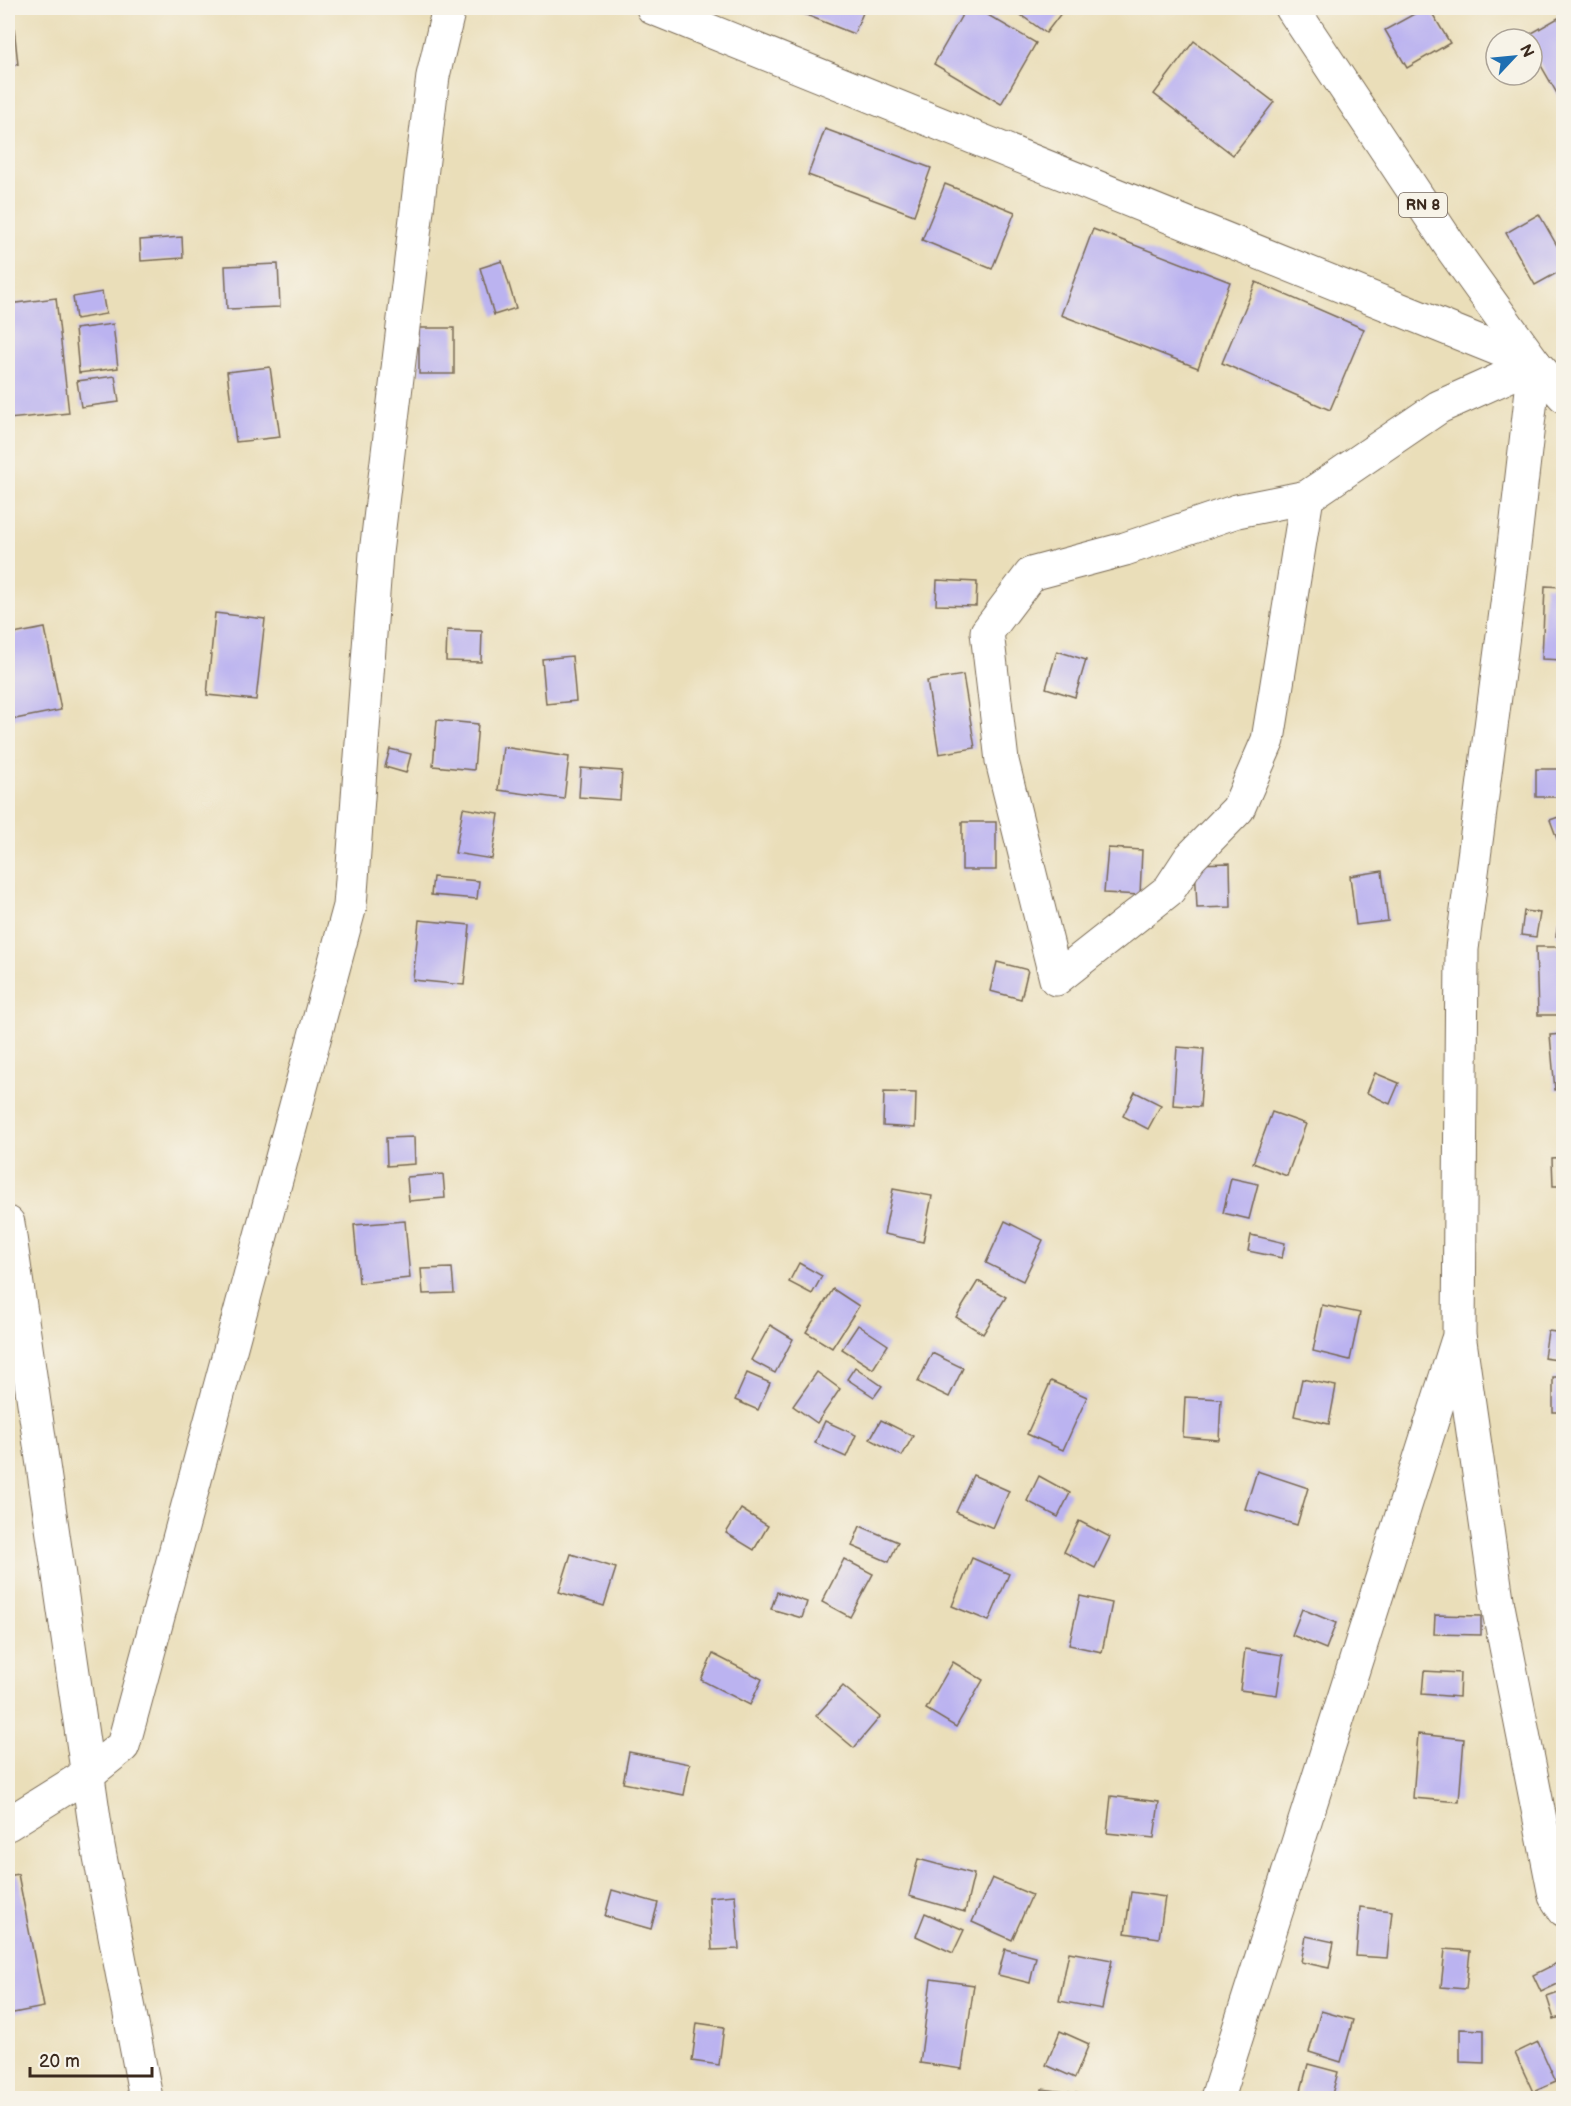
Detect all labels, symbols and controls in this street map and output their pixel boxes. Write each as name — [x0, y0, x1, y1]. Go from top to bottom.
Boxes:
north arrow — [1484, 27, 1544, 87]
text: N — [1515, 42, 1537, 61]
road number: RN 8 — [1399, 193, 1447, 217]
scale bar — [30, 2040, 152, 2078]
text: 20 m — [39, 2051, 80, 2072]

